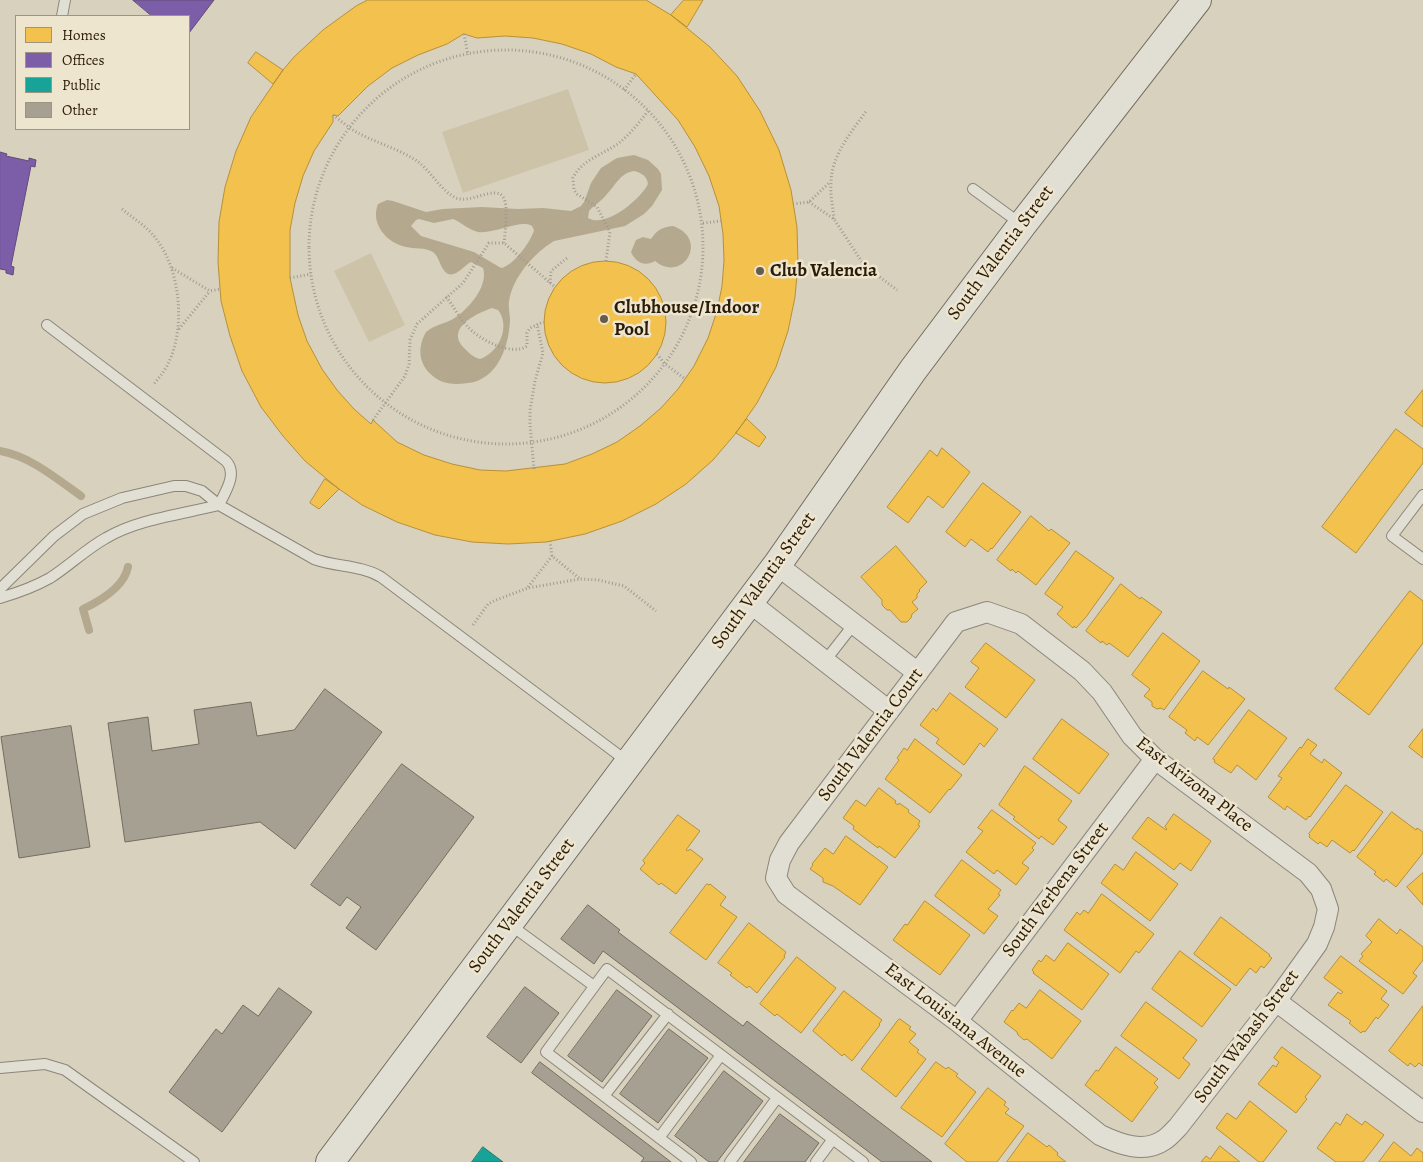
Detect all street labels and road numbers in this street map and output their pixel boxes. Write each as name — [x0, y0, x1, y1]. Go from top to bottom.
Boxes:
street label: South Valentia Street — [943, 181, 1059, 325]
street label: South Valentia Street — [707, 508, 821, 654]
street label: South Valentia Court — [813, 664, 929, 806]
street label: East Arizona Place — [1131, 732, 1257, 838]
street label: South Verbena Street — [998, 818, 1114, 962]
street label: South Valentia Street — [464, 834, 580, 978]
street label: East Louisiana Avenue — [880, 959, 1030, 1083]
street label: South Wabash Street — [1189, 966, 1305, 1108]

